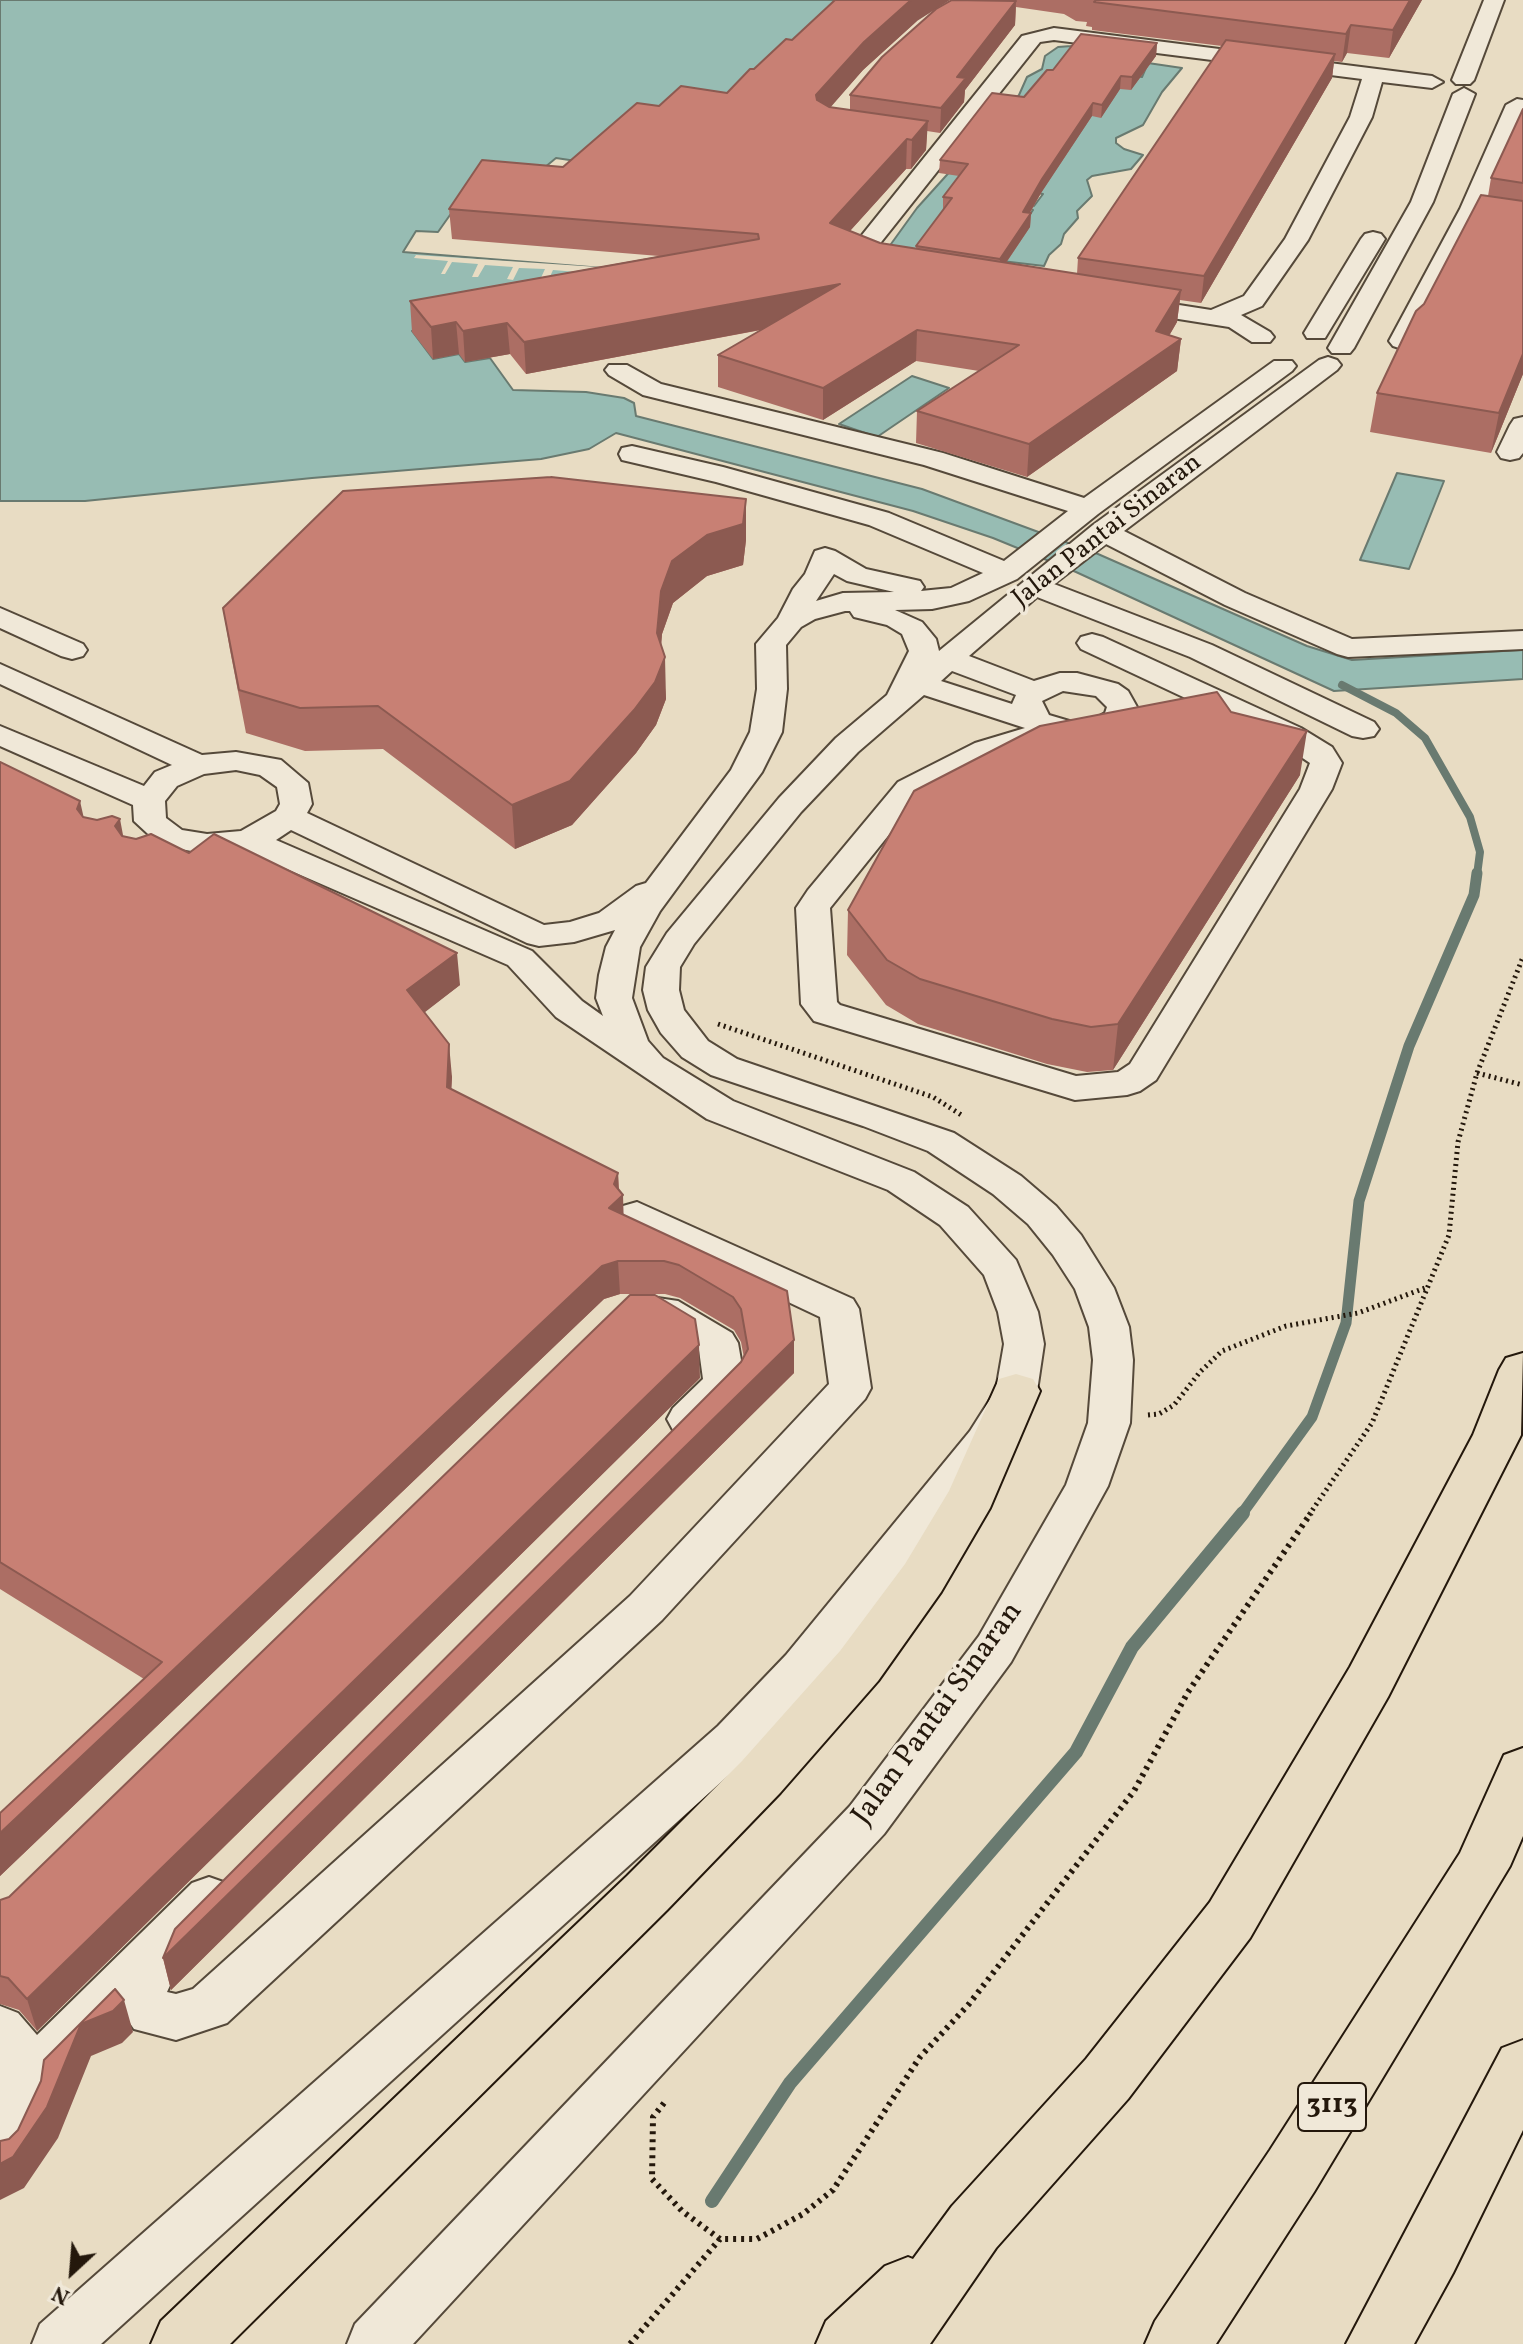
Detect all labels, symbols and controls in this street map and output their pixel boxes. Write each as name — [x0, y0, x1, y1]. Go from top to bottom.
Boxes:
street label: Jalan Pantai Sinaran — [1007, 448, 1209, 616]
street label: Jalan Pantai Sinaran — [846, 1596, 1032, 1834]
road number: 3113 — [1298, 2083, 1366, 2131]
north arrow — [32, 2232, 112, 2312]
text: N — [47, 2277, 75, 2311]

